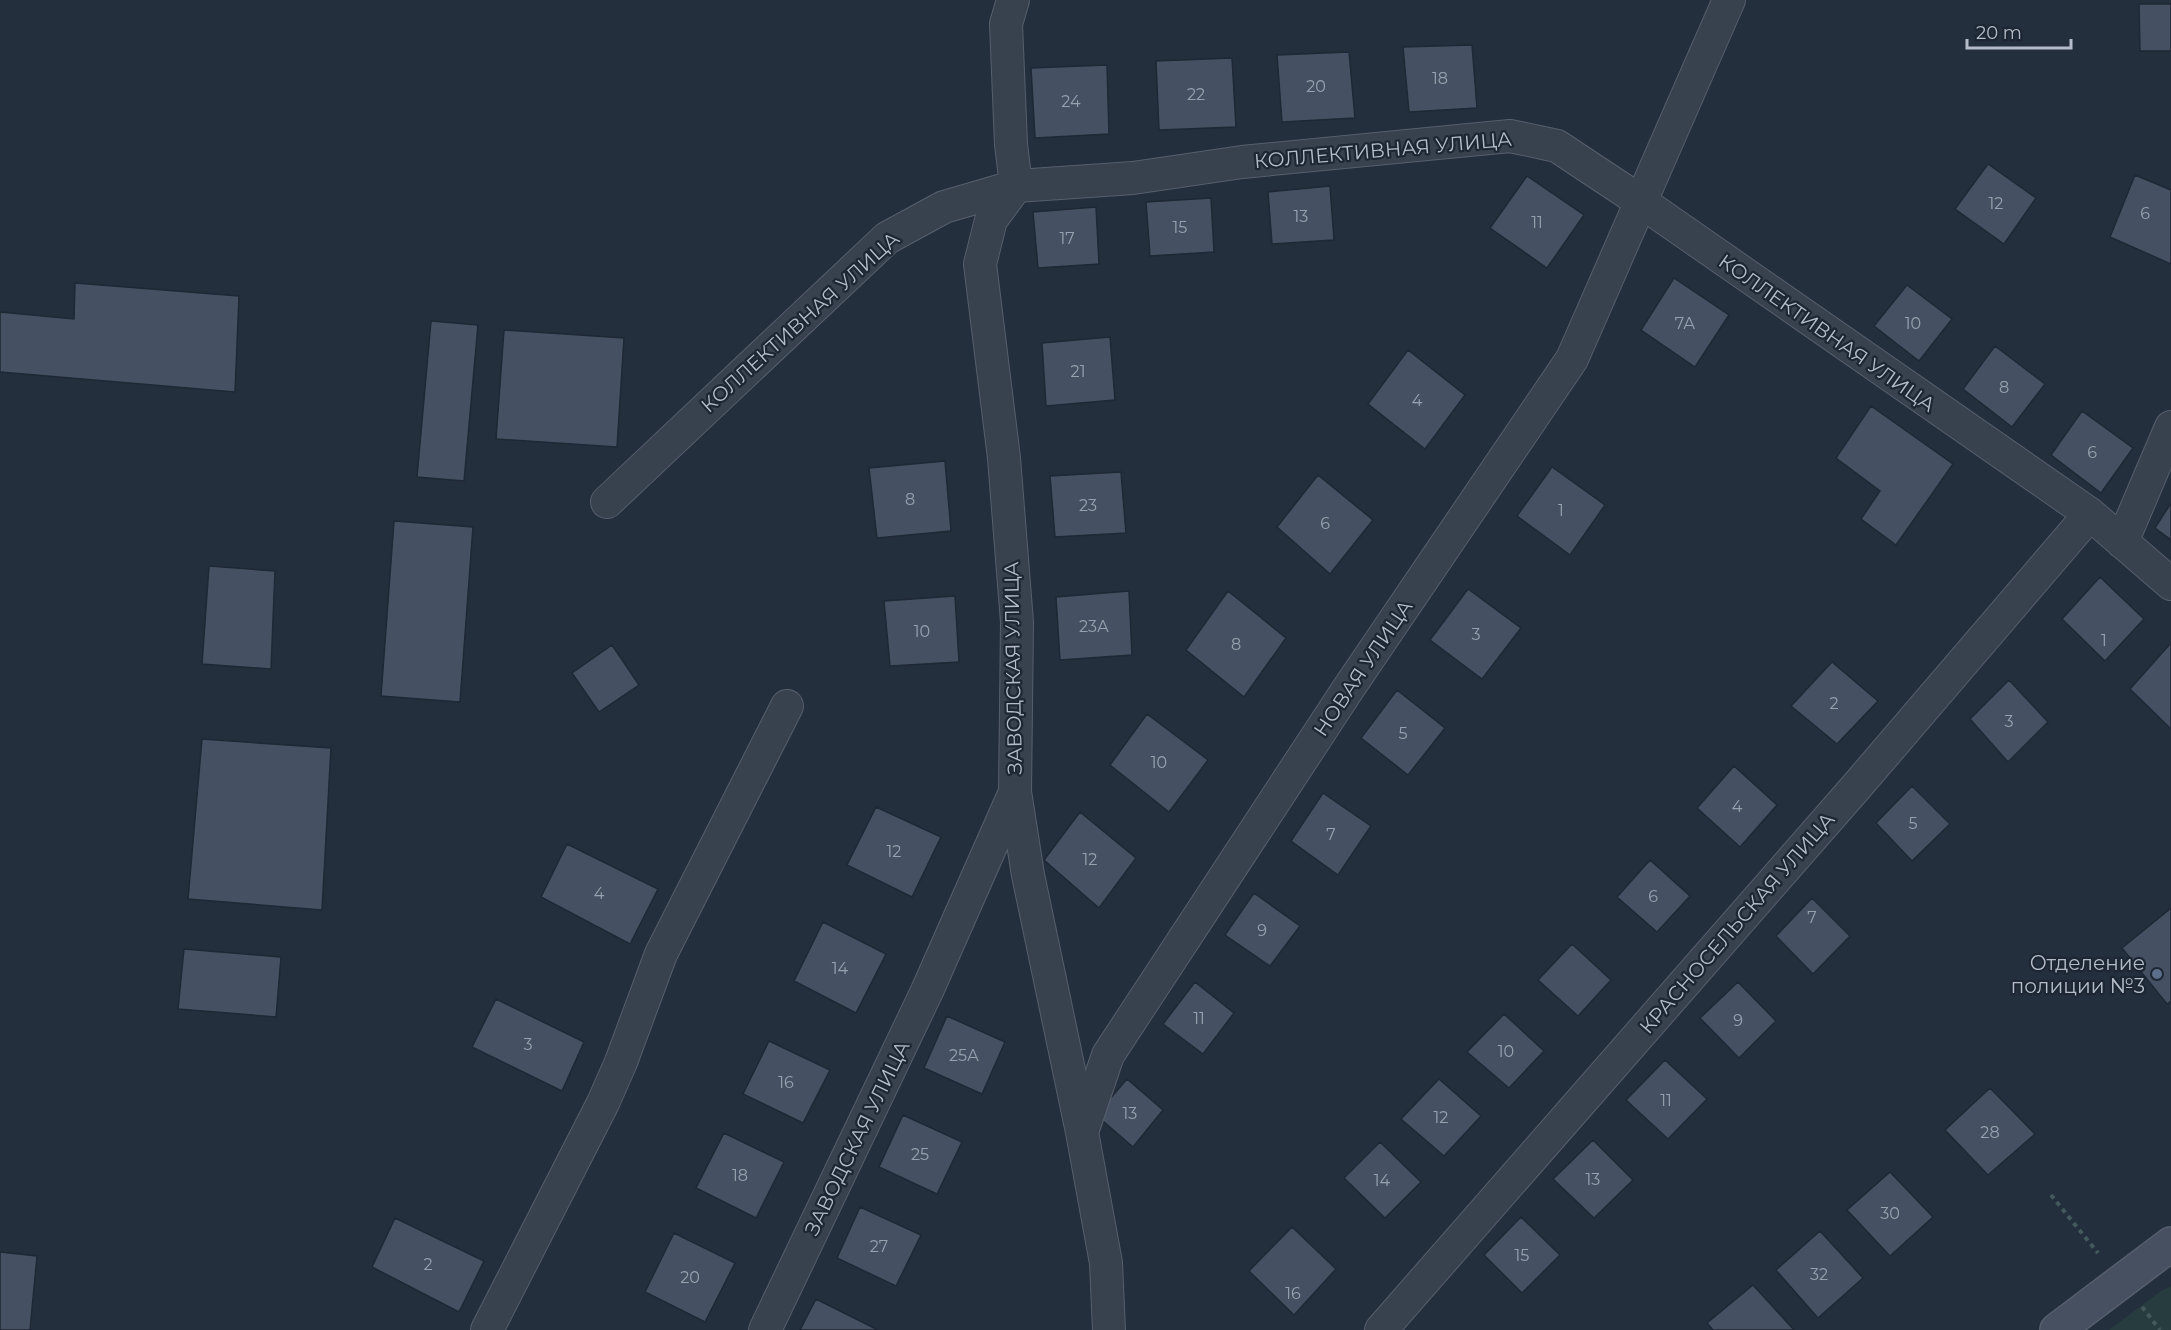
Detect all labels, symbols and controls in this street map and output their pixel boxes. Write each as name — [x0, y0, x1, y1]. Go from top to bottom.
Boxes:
scale bar — [1967, 12, 2070, 50]
text: 20 m — [1976, 22, 2022, 44]
house number: 18 — [1432, 69, 1448, 88]
house number: 20 — [1306, 77, 1326, 96]
house number: 22 — [1187, 85, 1205, 104]
house number: 24 — [1061, 92, 1081, 111]
street label: КОЛЛЕКТИВНАЯ УЛИЦА — [1253, 127, 1513, 173]
house number: 12 — [1989, 194, 2003, 213]
house number: 6 — [2140, 204, 2150, 223]
house number: 13 — [1294, 207, 1308, 226]
house number: 11 — [1531, 213, 1543, 232]
house number: 15 — [1173, 218, 1187, 237]
street label: КОЛЛЕКТИВНАЯ УЛИЦА — [696, 227, 904, 417]
house number: 17 — [1059, 229, 1075, 248]
street label: КОЛЛЕКТИВНАЯ УЛИЦА — [1714, 249, 1940, 417]
house number: 7А — [1675, 314, 1695, 333]
house number: 10 — [1905, 314, 1921, 333]
house number: 21 — [1071, 362, 1085, 381]
house number: 8 — [1999, 378, 2009, 397]
house number: 4 — [1412, 391, 1423, 410]
house number: 6 — [2087, 443, 2097, 462]
house number: 8 — [905, 490, 915, 509]
house number: 23 — [1079, 496, 1097, 515]
house number: 1 — [1558, 501, 1564, 520]
house number: 6 — [1320, 514, 1330, 533]
street label: ЗАВОДСКАЯ УЛИЦА — [999, 561, 1027, 775]
street label: НОВАЯ УЛИЦА — [1309, 595, 1418, 741]
house number: 23А — [1079, 617, 1109, 636]
house number: 10 — [914, 622, 930, 641]
house number: 3 — [1471, 625, 1481, 644]
house number: 1 — [2101, 631, 2107, 650]
house number: 8 — [1231, 635, 1241, 654]
house number: 2 — [1829, 694, 1839, 713]
house number: 3 — [2004, 712, 2014, 731]
house number: 5 — [1398, 724, 1408, 743]
house number: 10 — [1151, 753, 1167, 772]
house number: 4 — [1732, 797, 1743, 816]
street label: КРАСНОСЕЛЬСКАЯ УЛИЦА — [1634, 807, 1840, 1039]
house number: 5 — [1908, 814, 1918, 833]
house number: 7 — [1326, 825, 1336, 844]
house number: 12 — [887, 842, 901, 861]
house number: 12 — [1083, 850, 1097, 869]
house number: 4 — [594, 884, 605, 903]
house number: 6 — [1648, 887, 1658, 906]
house number: 7 — [1807, 908, 1817, 927]
house number: 9 — [1257, 921, 1267, 940]
place label: Отделение полиции №3 — [2011, 951, 2145, 998]
house number: 14 — [832, 959, 849, 978]
marker: Отделение полиции №3 — [2150, 967, 2164, 981]
house number: 11 — [1193, 1009, 1205, 1028]
house number: 9 — [1733, 1011, 1743, 1030]
house number: 3 — [523, 1035, 533, 1054]
street label: ЗАВОДСКАЯ УЛИЦА — [799, 1037, 915, 1239]
house number: 10 — [1498, 1042, 1514, 1061]
house number: 25А — [949, 1046, 979, 1065]
house number: 16 — [778, 1073, 794, 1092]
house number: 11 — [1660, 1091, 1672, 1110]
house number: 13 — [1123, 1104, 1137, 1123]
house number: 12 — [1434, 1108, 1448, 1127]
house number: 28 — [1980, 1123, 2000, 1142]
house number: 25 — [911, 1145, 929, 1164]
house number: 18 — [732, 1166, 748, 1185]
house number: 13 — [1586, 1170, 1600, 1189]
house number: 14 — [1374, 1171, 1391, 1190]
house number: 30 — [1880, 1204, 1900, 1223]
house number: 27 — [870, 1237, 888, 1256]
house number: 15 — [1515, 1246, 1529, 1265]
house number: 2 — [423, 1255, 433, 1274]
house number: 32 — [1810, 1265, 1828, 1284]
house number: 20 — [680, 1268, 700, 1287]
house number: 16 — [1285, 1284, 1301, 1303]

